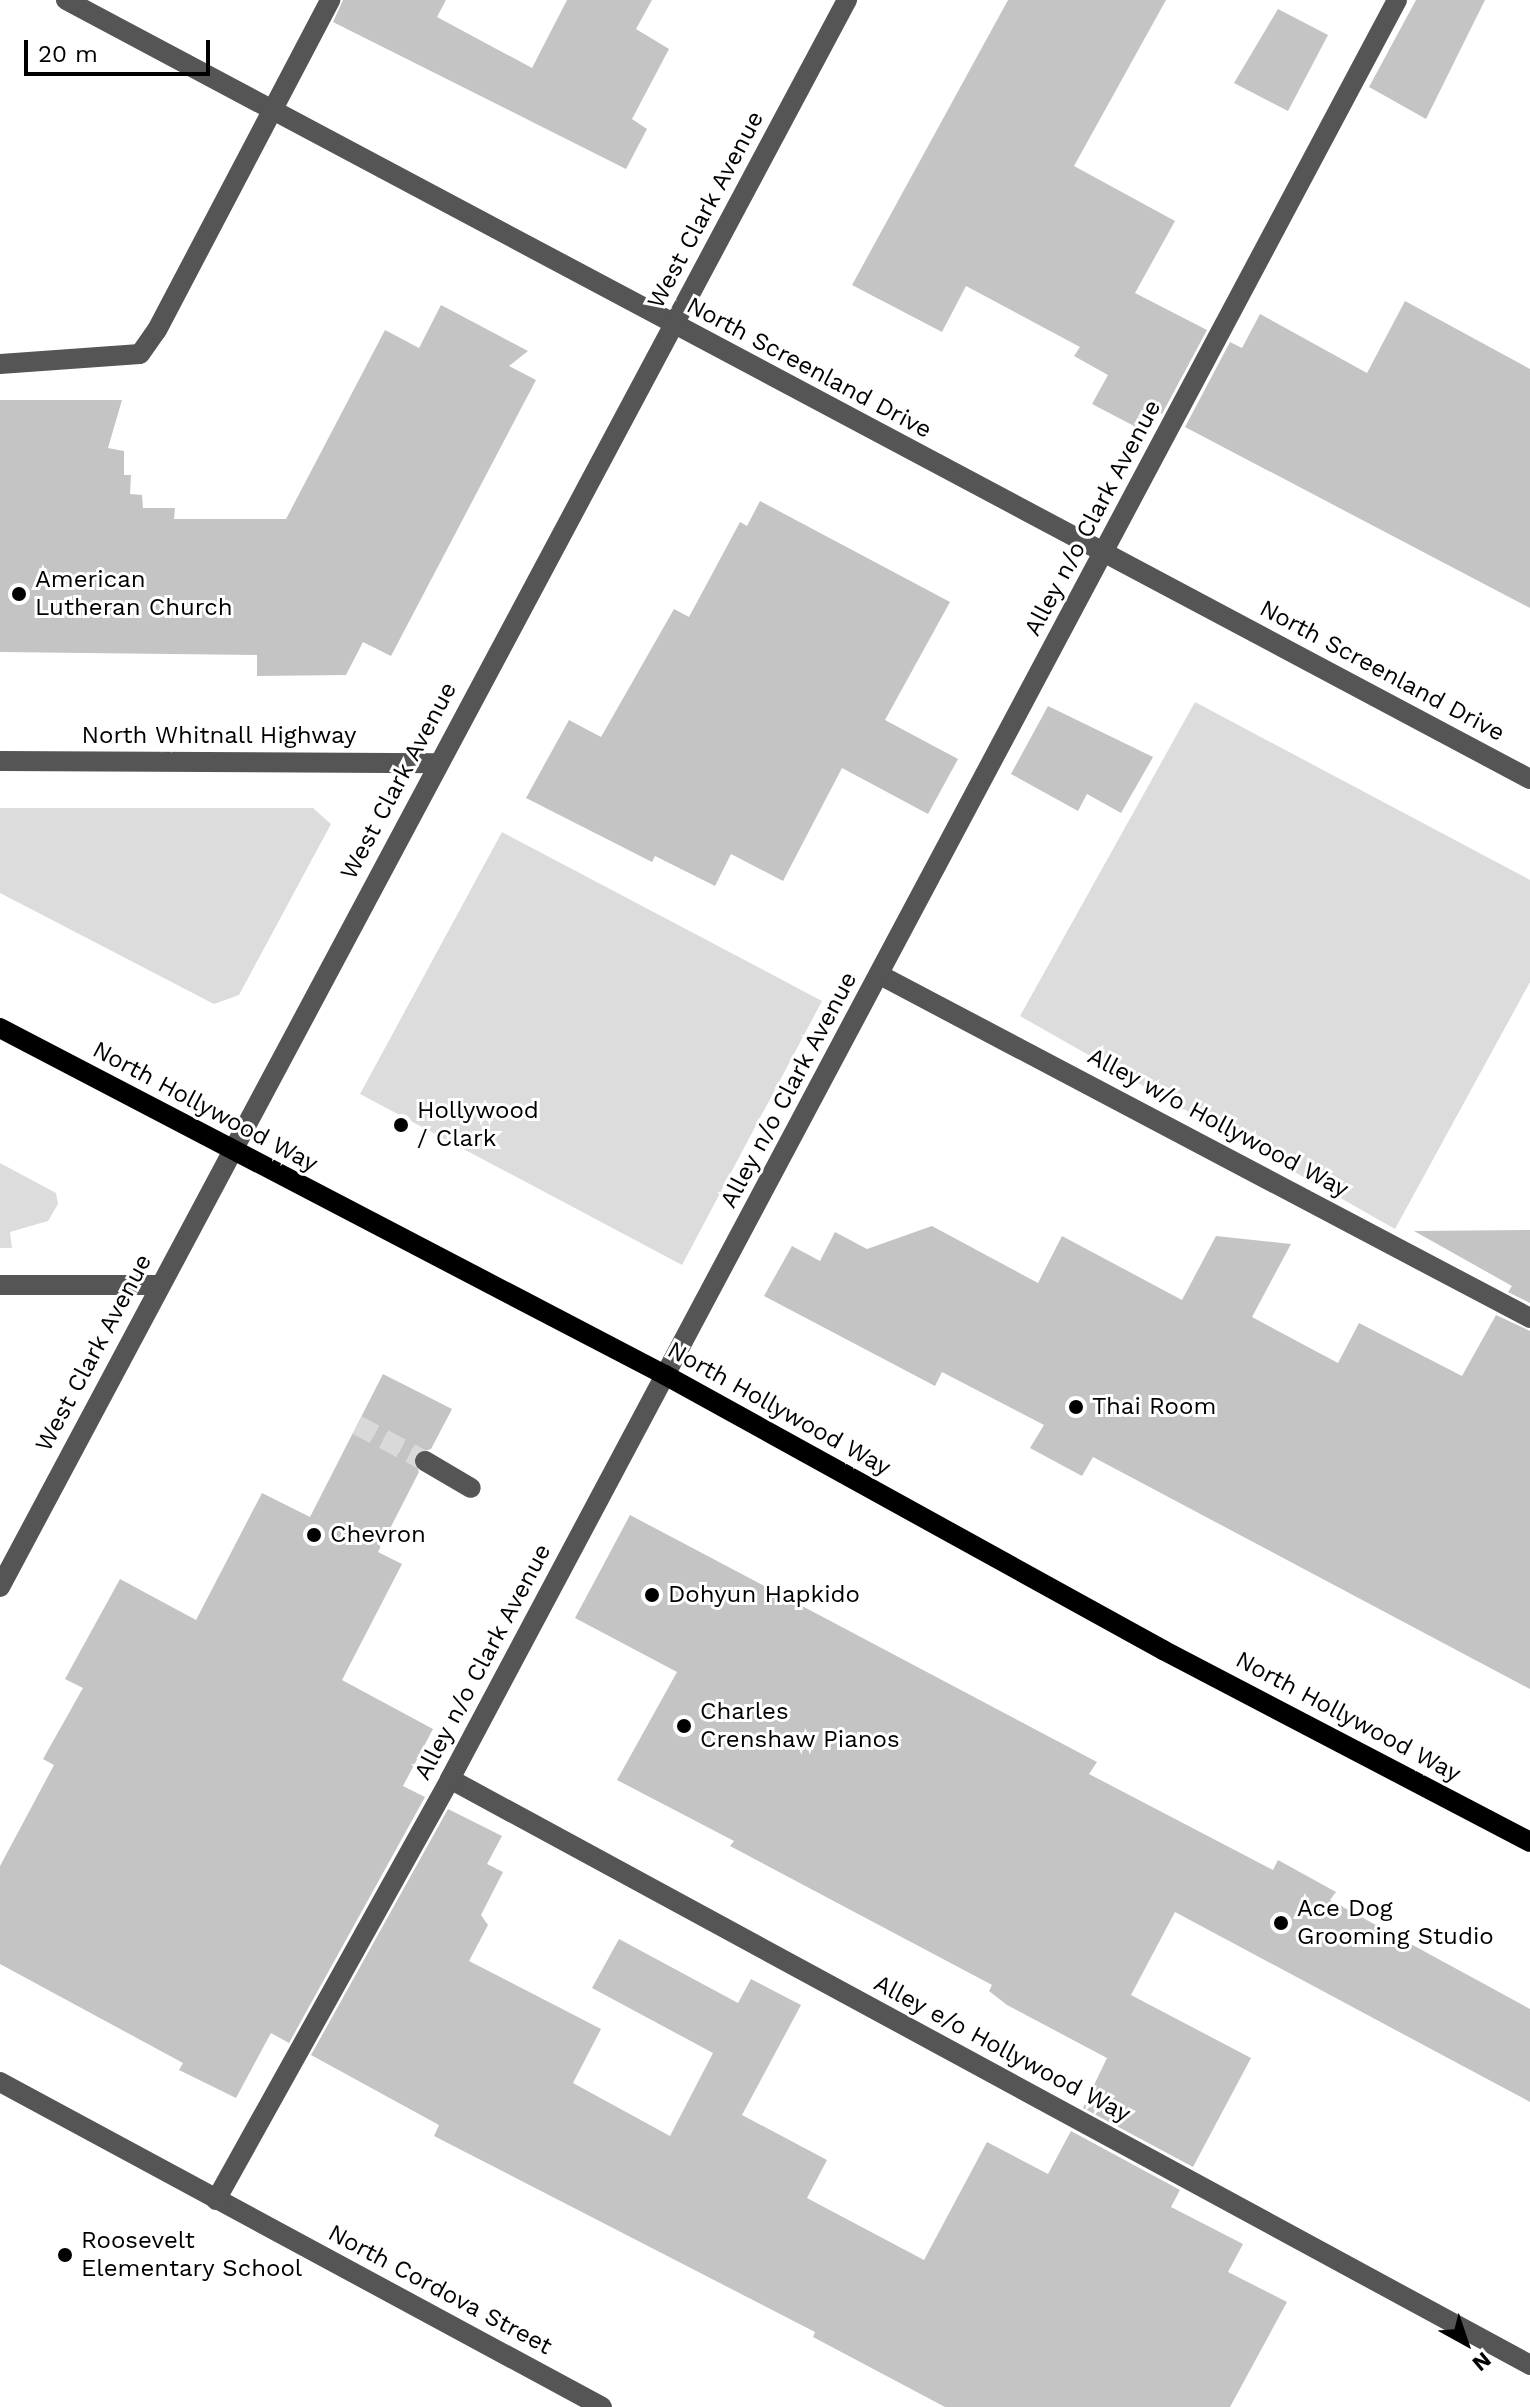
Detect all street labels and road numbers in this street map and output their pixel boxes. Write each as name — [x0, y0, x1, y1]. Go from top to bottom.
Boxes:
street label: West Clark Avenue — [641, 106, 771, 314]
street label: North Screenland Drive — [682, 291, 936, 445]
street label: Alley n/o Clark Avenue — [1018, 394, 1168, 642]
street label: North Screenland Drive — [1255, 594, 1509, 748]
street label: West Clark Avenue — [334, 677, 464, 885]
street label: North Whitnall Highway — [81, 722, 357, 750]
street label: Alley n/o Clark Avenue — [714, 966, 864, 1214]
street label: North Hollywood Way — [87, 1035, 323, 1179]
street label: Alley w/o Hollywood Way — [1082, 1041, 1354, 1205]
street label: West Clark Avenue — [29, 1249, 159, 1457]
street label: North Hollywood Way — [662, 1335, 896, 1483]
street label: Alley n/o Clark Avenue — [408, 1538, 558, 1786]
street label: North Hollywood Way — [1230, 1645, 1466, 1789]
street label: Alley e/o Hollywood Way — [868, 1969, 1136, 2129]
street label: North Cordova Street — [323, 2219, 557, 2361]

